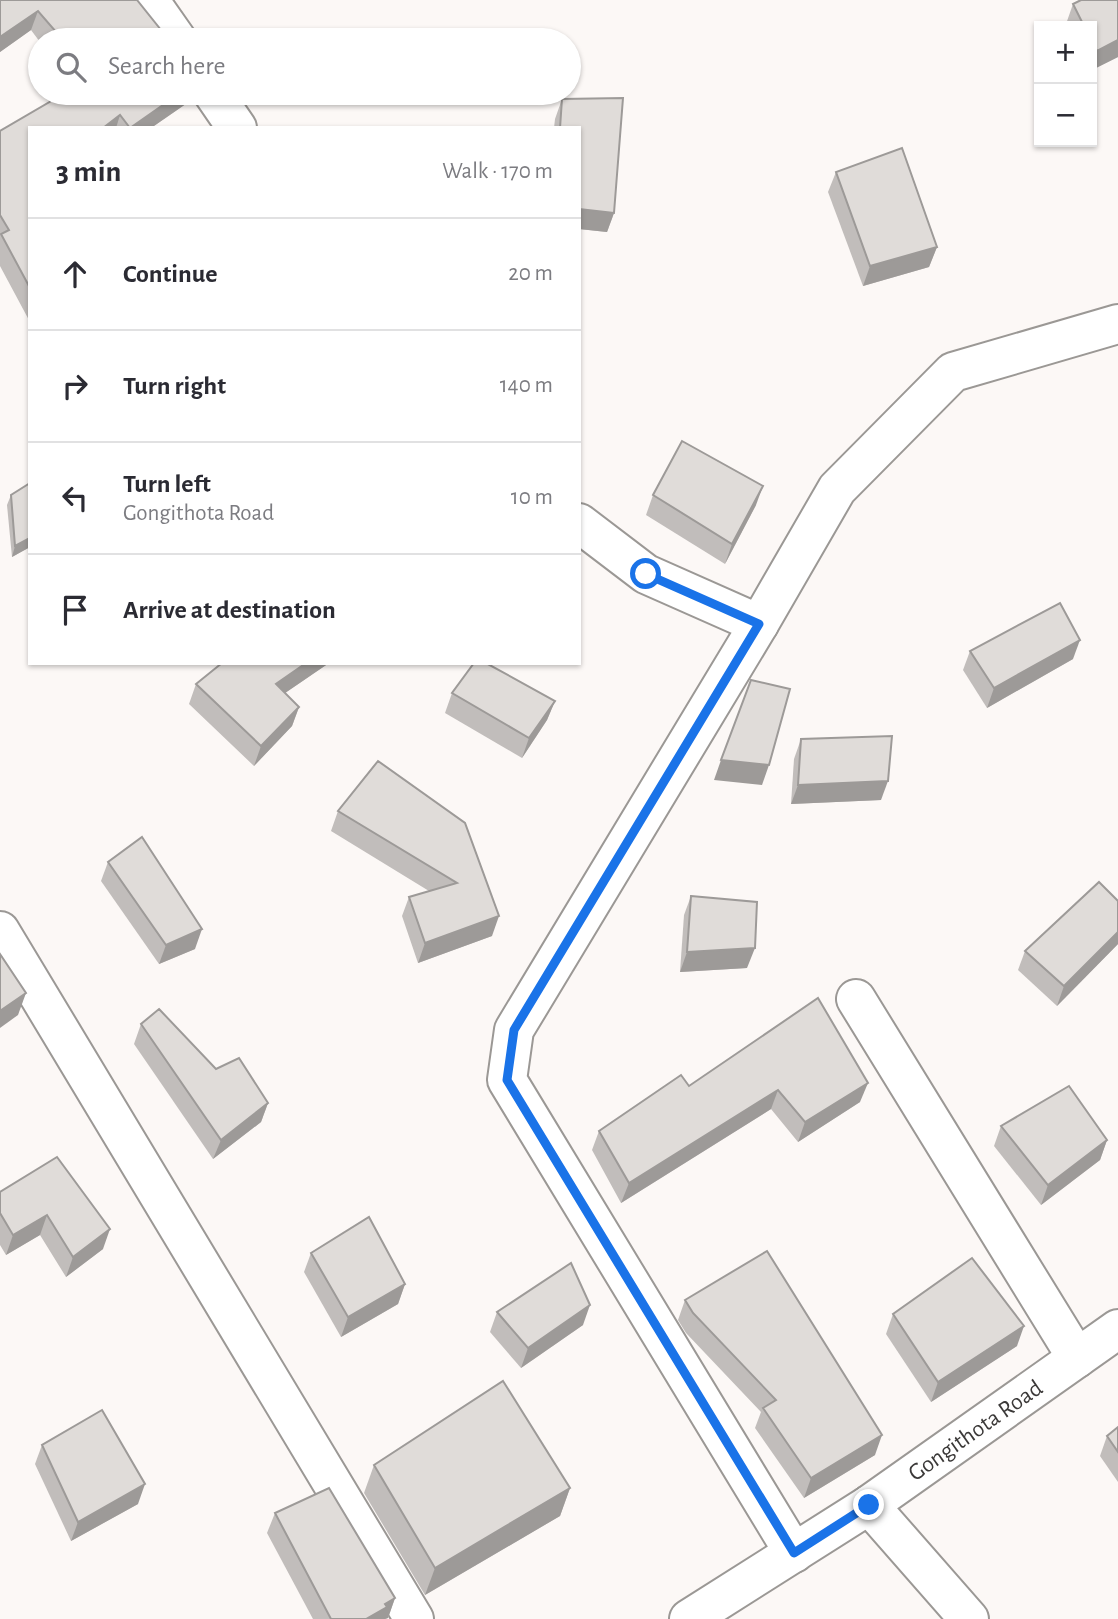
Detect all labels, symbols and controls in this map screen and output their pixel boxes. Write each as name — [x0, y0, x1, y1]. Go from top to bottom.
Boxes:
map controls — [1034, 21, 1097, 147]
button: + — [1034, 21, 1097, 84]
search box — [28, 28, 581, 105]
icon: search — [52, 48, 90, 86]
text: Search here — [108, 53, 226, 79]
button: − — [1034, 84, 1097, 147]
text: 3 min — [56, 157, 121, 187]
text: Walk · 170 m — [442, 160, 553, 183]
icon: ahead — [56, 255, 94, 293]
text: Continue — [123, 261, 218, 287]
text: 20 m — [508, 262, 553, 285]
icon: right — [56, 367, 94, 405]
text: Turn right — [123, 373, 226, 399]
text: 140 m — [500, 374, 553, 397]
text: Turn left — [123, 471, 211, 497]
icon: left — [56, 479, 94, 517]
text: 10 m — [511, 486, 553, 509]
text: Gongithota Road — [123, 502, 274, 525]
route start — [630, 558, 661, 589]
icon: arrive — [56, 591, 94, 629]
text: Arrive at destination — [123, 597, 336, 623]
street label: Gongithota Road — [904, 1376, 1047, 1486]
route end — [853, 1489, 884, 1520]

